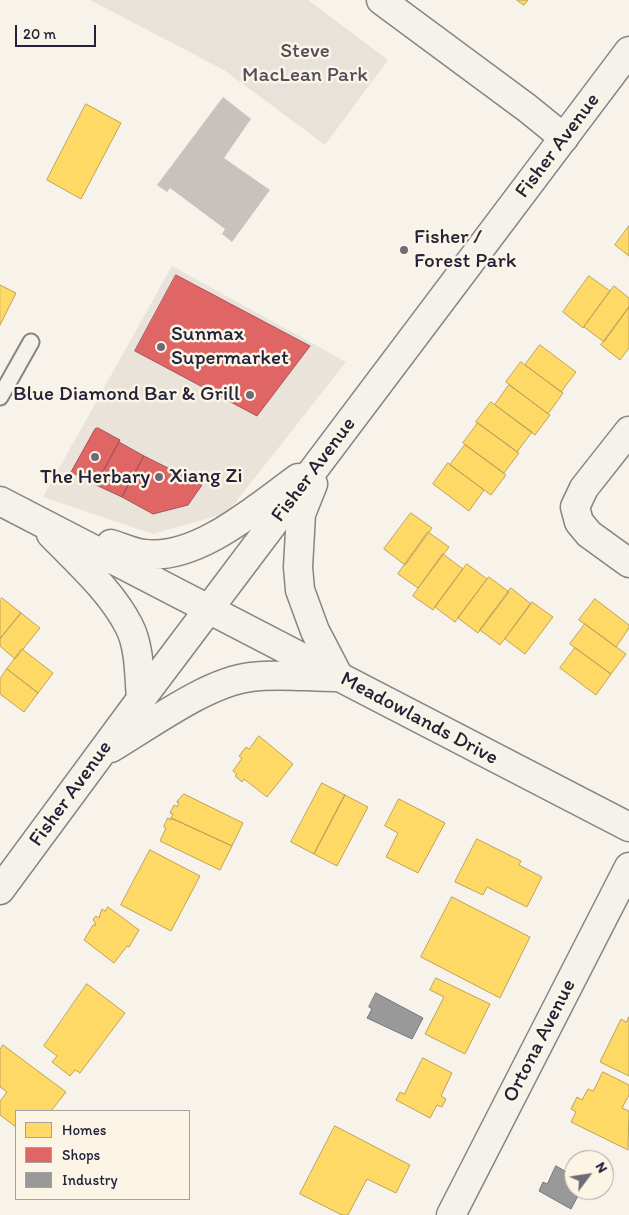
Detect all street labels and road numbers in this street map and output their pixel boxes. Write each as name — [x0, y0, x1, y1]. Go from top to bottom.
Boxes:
street label: Fisher Avenue — [510, 89, 606, 203]
street label: Fisher Avenue — [266, 413, 362, 527]
street label: Meadowlands Drive — [336, 667, 502, 771]
street label: Fisher Avenue — [24, 736, 118, 852]
street label: Ortona Avenue — [498, 975, 582, 1107]

